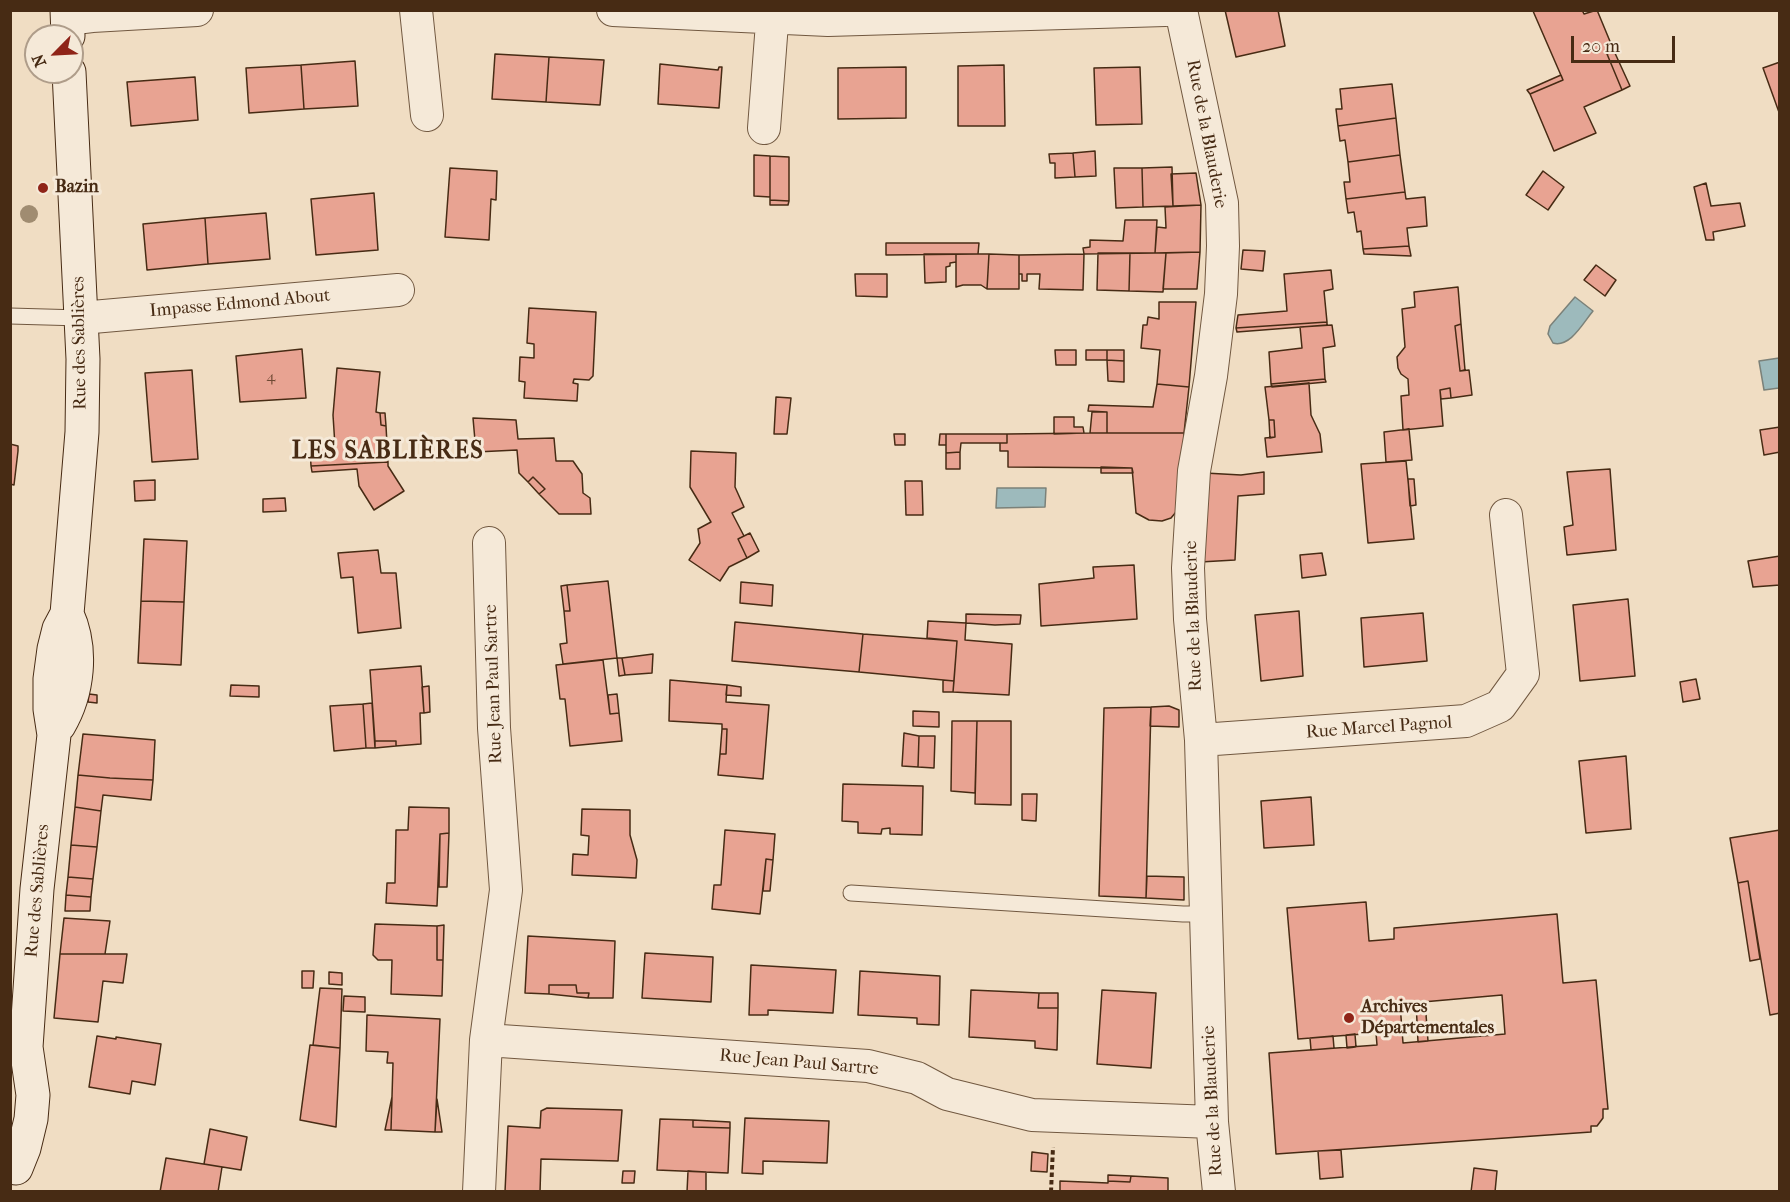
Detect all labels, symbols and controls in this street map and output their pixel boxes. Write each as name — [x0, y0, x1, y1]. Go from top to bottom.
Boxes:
north arrow — [24, 24, 84, 84]
scale bar — [1574, 24, 1678, 62]
text: 20 m — [1582, 36, 1620, 57]
text: N — [28, 51, 50, 70]
street label: Rue de la Blauderie — [1181, 58, 1231, 210]
place label: Bazin — [55, 177, 99, 199]
marker: Bazin — [36, 181, 50, 195]
street label: Rue des Sablières — [68, 276, 92, 410]
street label: Impasse Edmond About — [149, 285, 331, 323]
house number: 4 — [267, 368, 275, 386]
district label: LES SABLIÈRES — [292, 438, 484, 466]
street label: Rue de la Blauderie — [1181, 540, 1207, 692]
street label: Rue Jean Paul Sartre — [480, 604, 508, 764]
street label: Rue Marcel Pagnol — [1305, 712, 1453, 744]
street label: Rue des Sablières — [21, 823, 55, 959]
place label: Archives Départementales — [1361, 997, 1494, 1040]
marker: Archives Départementales — [1342, 1011, 1356, 1025]
street label: Rue de la Blauderie — [1198, 1025, 1228, 1177]
street label: Rue Jean Paul Sartre — [718, 1045, 880, 1081]

